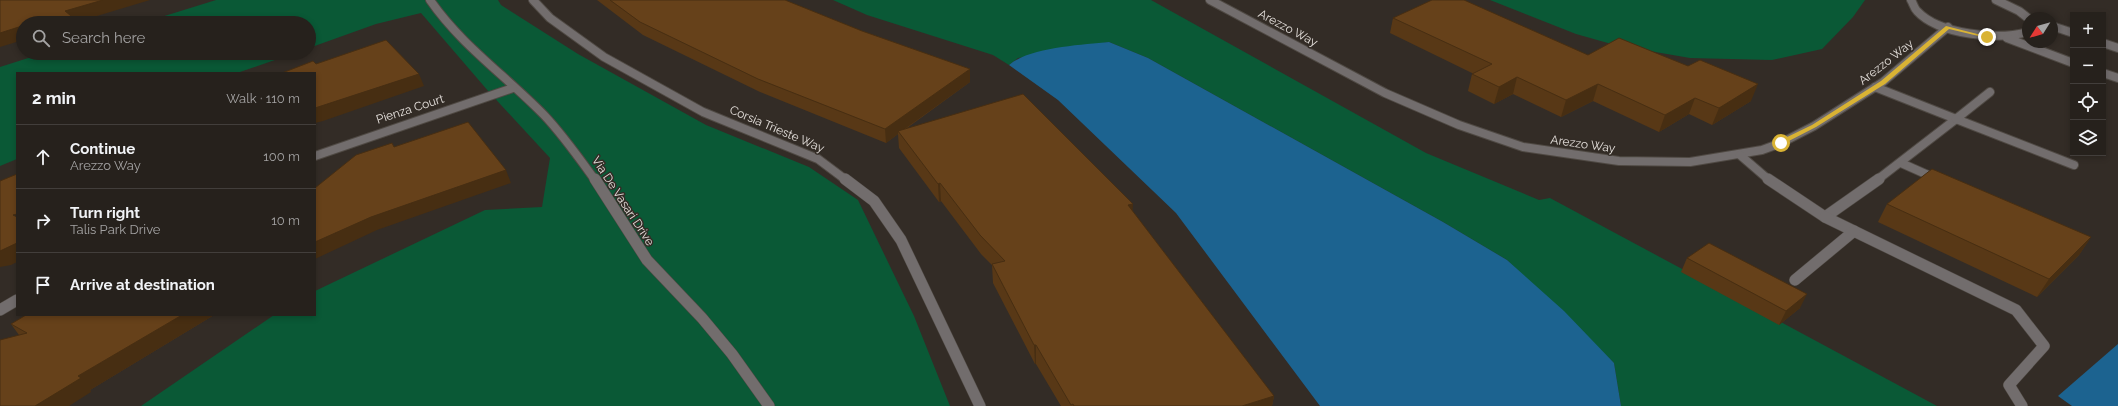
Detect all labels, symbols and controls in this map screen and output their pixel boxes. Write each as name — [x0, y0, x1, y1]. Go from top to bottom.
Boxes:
street label: Arezzo Way — [1256, 6, 1321, 50]
north arrow — [2022, 12, 2058, 48]
map controls — [2070, 12, 2106, 156]
button: + — [2070, 12, 2106, 48]
search box — [16, 16, 316, 60]
icon: search — [30, 27, 52, 49]
route end — [1978, 28, 1996, 46]
text: Search here — [62, 29, 145, 47]
street label: Arezzo Way — [1856, 36, 1916, 88]
button: − — [2070, 48, 2106, 84]
button: locate — [2070, 84, 2106, 120]
text: 2 min — [32, 88, 76, 108]
text: Walk · 110 m — [226, 91, 300, 106]
street label: Pienza Court — [374, 91, 446, 127]
street label: Corsia Trieste Way — [728, 103, 827, 155]
button: layers — [2070, 120, 2106, 156]
street label: Arezzo Way — [1550, 133, 1617, 156]
route start — [1772, 134, 1790, 152]
text: Continue — [70, 140, 135, 158]
icon: ahead — [32, 146, 54, 168]
text: 100 m — [263, 149, 300, 164]
street label: Via De Vasari Drive — [589, 154, 657, 248]
text: Arezzo Way — [70, 158, 141, 173]
text: Turn right — [70, 204, 140, 222]
icon: right — [32, 210, 54, 232]
text: 10 m — [271, 213, 300, 228]
text: Talis Park Drive — [70, 222, 161, 237]
icon: arrive — [32, 274, 54, 296]
text: Arrive at destination — [70, 276, 215, 294]

